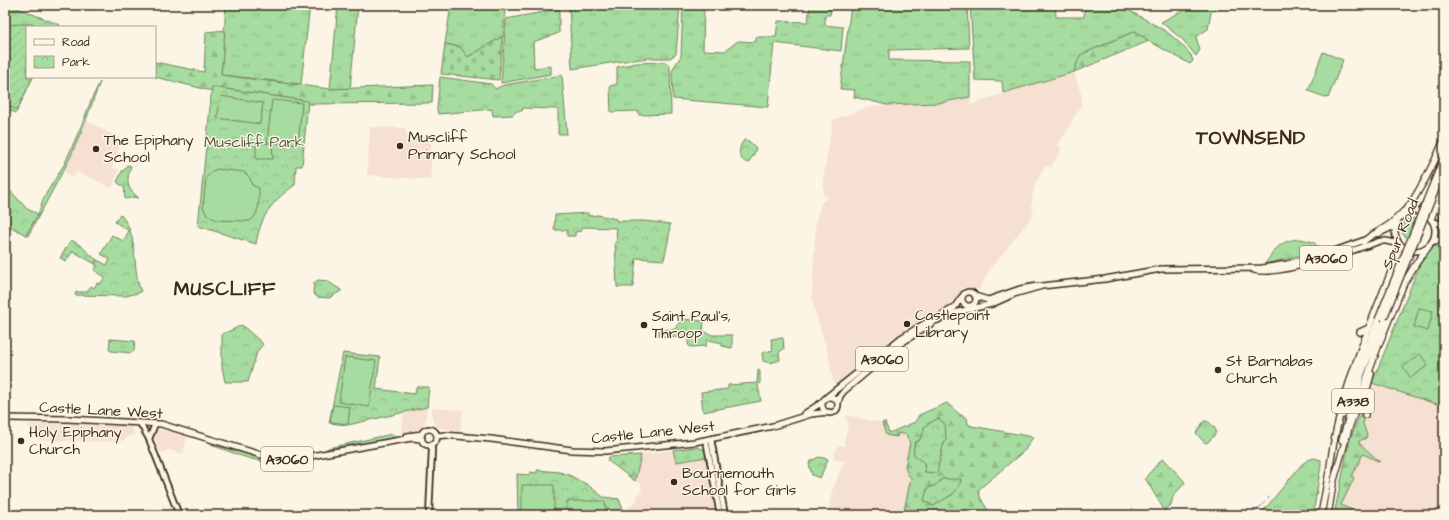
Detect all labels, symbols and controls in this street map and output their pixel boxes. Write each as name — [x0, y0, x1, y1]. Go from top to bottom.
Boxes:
legend — [26, 26, 156, 78]
text: Road — [62, 34, 90, 51]
text: Park — [62, 54, 90, 71]
district label: TOWNSEND — [1195, 125, 1306, 152]
place label: Muscliff Primary School — [408, 127, 516, 166]
place label: The Epiphany School — [104, 130, 194, 168]
park label: Muscliff Park — [204, 132, 304, 153]
marker: Muscliff Primary School — [395, 141, 405, 151]
marker: The Epiphany School — [91, 144, 101, 154]
street label: Spur Road — [1377, 196, 1424, 273]
road number: A3060 — [1300, 246, 1352, 270]
district label: MUSCLIFF — [174, 276, 276, 303]
place label: Castlepoint Library — [915, 305, 990, 344]
place label: Saint Paul's, Throop — [652, 306, 731, 344]
marker: Castlepoint Library — [902, 319, 912, 329]
marker: Saint Paul's, Throop — [639, 320, 649, 330]
road number: A3060 — [856, 347, 908, 371]
place label: St Barnabas Church — [1226, 351, 1313, 389]
marker: St Barnabas Church — [1213, 365, 1223, 375]
road number: A338 — [1332, 389, 1374, 413]
street label: Castle Lane West — [39, 397, 163, 424]
street label: Castle Lane West — [590, 416, 716, 449]
place label: Holy Epiphany Church — [29, 422, 122, 460]
marker: Holy Epiphany Church — [16, 436, 26, 446]
road number: A3060 — [261, 447, 313, 471]
place label: Bournemouth School for Girls — [682, 463, 797, 501]
marker: Bournemouth School for Girls — [669, 477, 679, 487]

